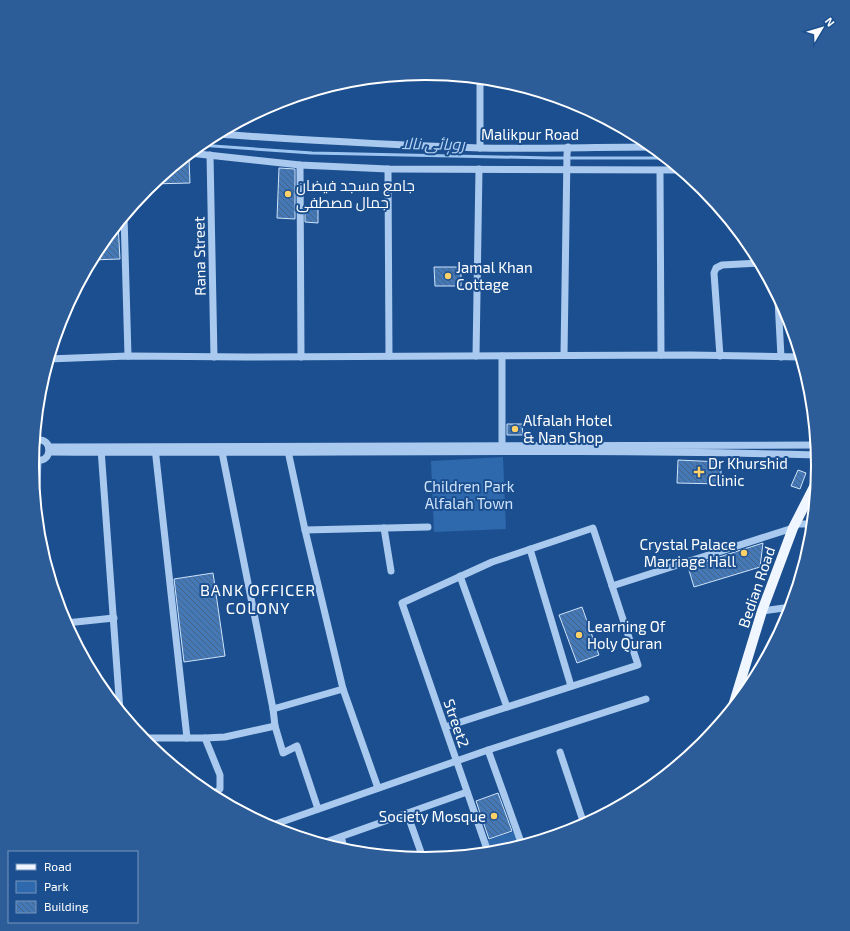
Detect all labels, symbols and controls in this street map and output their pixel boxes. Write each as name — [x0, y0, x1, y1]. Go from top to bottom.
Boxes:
north arrow — [802, 8, 842, 48]
text: N — [823, 14, 838, 29]
street label: Malikpur Road — [481, 125, 579, 143]
water label: روہائی نالا — [401, 133, 467, 155]
place label: جامع مسجد فیضان جمال مصطفی — [296, 176, 415, 213]
marker: جامع مسجد فیضان جمال مصطفی — [283, 189, 293, 199]
street label: Rana Street — [189, 216, 209, 296]
place label: Jamal Khan Cottage — [456, 258, 533, 293]
marker: Jamal Khan Cottage — [443, 271, 453, 281]
place label: Alfalah Hotel & Nan Shop — [523, 411, 613, 446]
marker: Alfalah Hotel & Nan Shop — [510, 424, 520, 434]
place label: Dr Khurshid Clinic — [708, 454, 788, 489]
marker: Dr Khurshid Clinic — [693, 466, 705, 478]
park label: Children Park Alfalah Town — [424, 477, 515, 512]
place label: Crystal Palace Marriage Hall — [640, 535, 737, 570]
street label: Bedian Road — [734, 544, 778, 630]
marker: Crystal Palace Marriage Hall — [739, 548, 749, 558]
district label: BANK OFFICER COLONY — [200, 580, 316, 617]
place label: Learning Of Holy Quran — [587, 617, 666, 653]
marker: Learning Of Holy Quran — [574, 630, 584, 640]
street label: Street2 — [440, 696, 474, 750]
place label: Society Mosque — [379, 807, 486, 825]
marker: Society Mosque — [489, 811, 499, 821]
legend — [8, 851, 138, 923]
text: Road — [44, 859, 72, 873]
text: Park — [44, 879, 69, 893]
text: Building — [44, 899, 89, 913]

